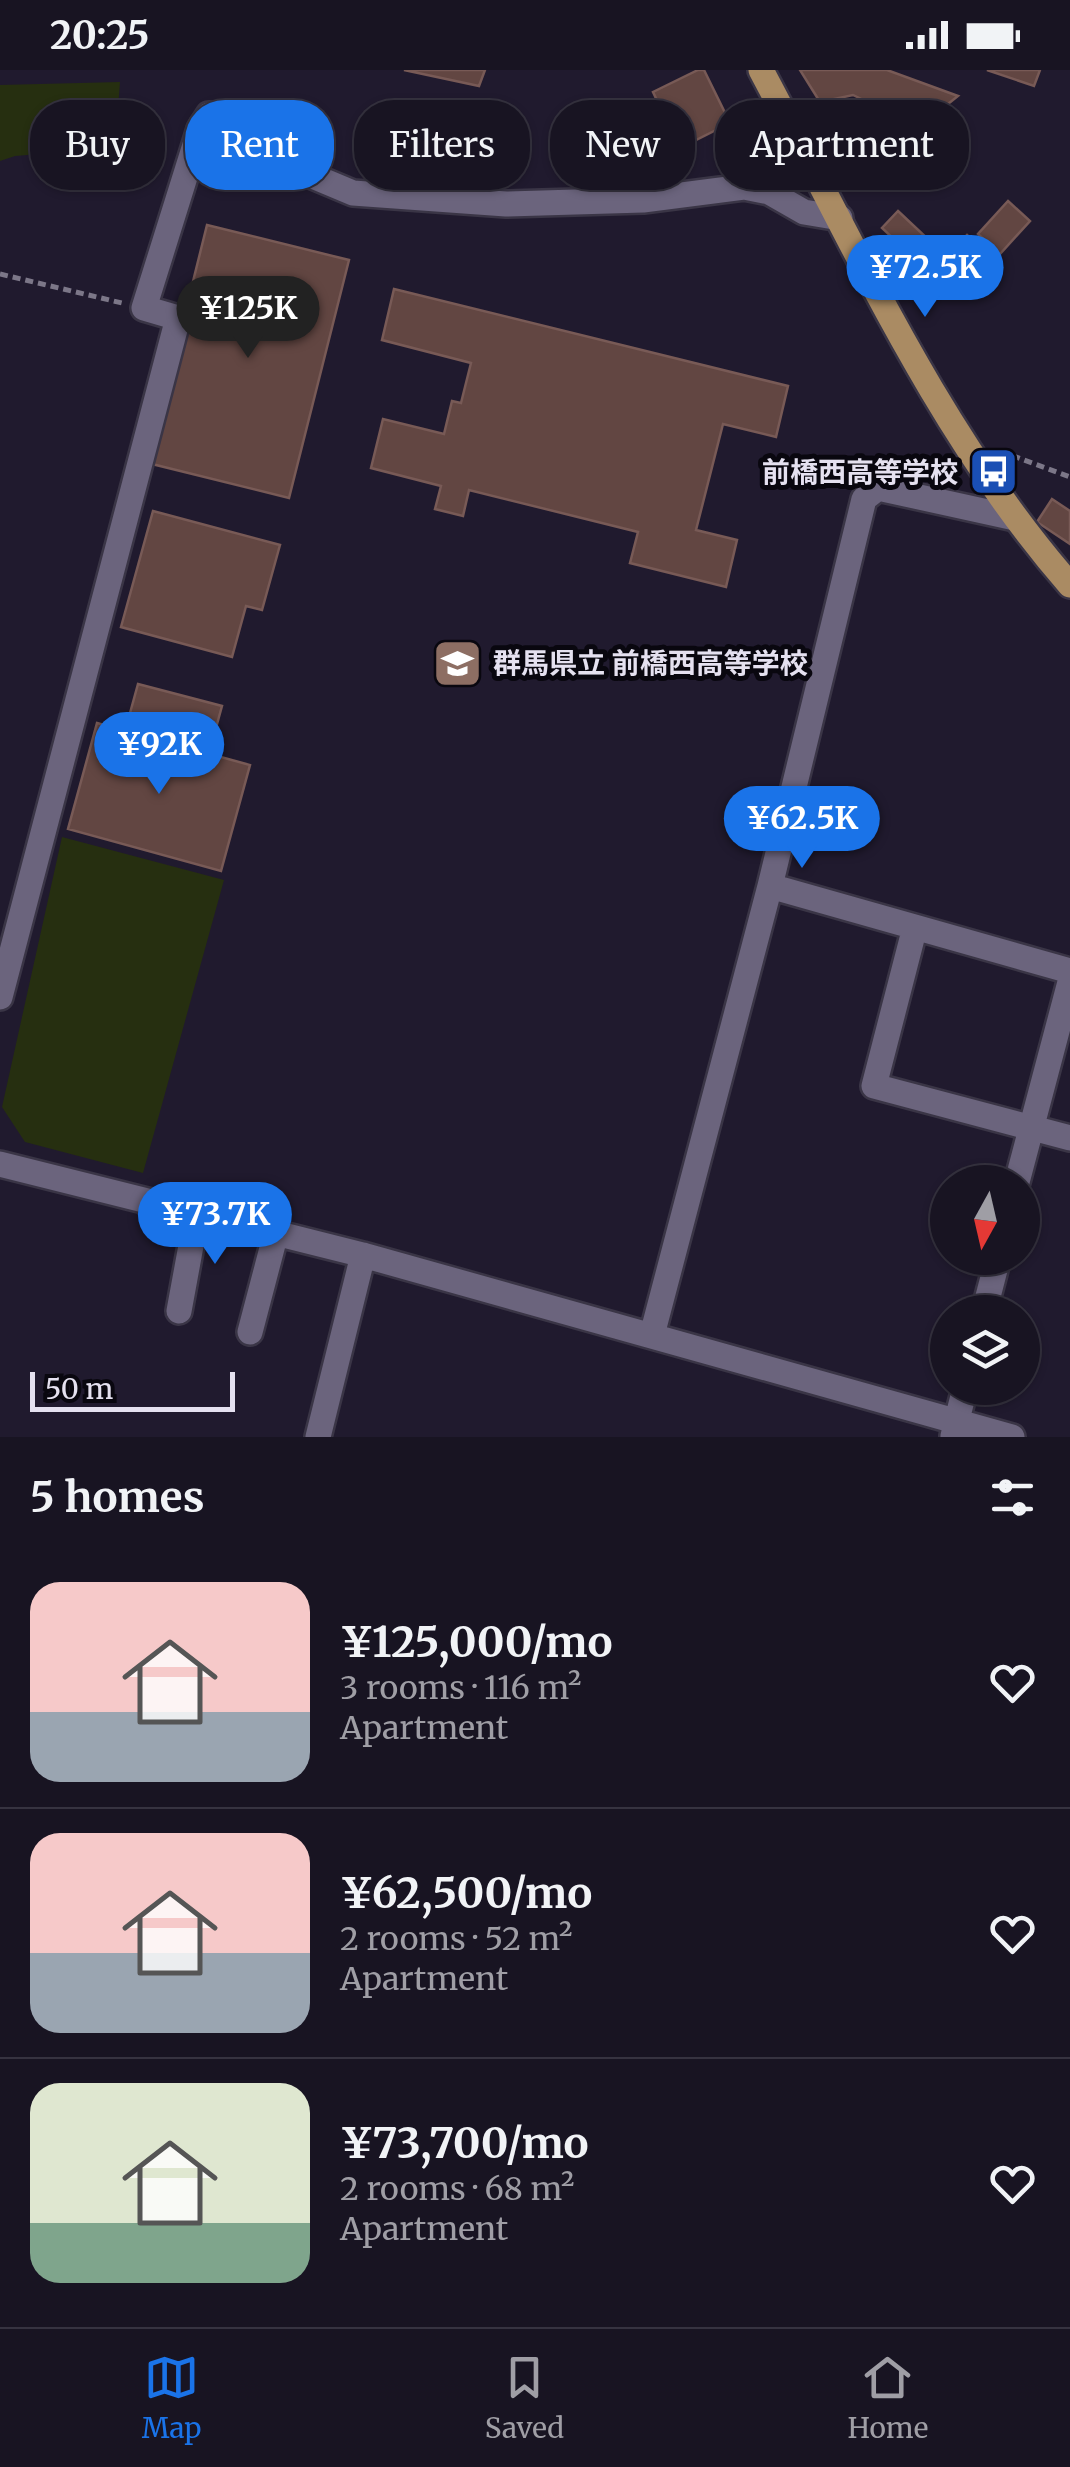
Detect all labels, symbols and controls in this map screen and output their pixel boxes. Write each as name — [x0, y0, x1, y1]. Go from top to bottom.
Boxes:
text: 20:25 — [50, 12, 150, 59]
chip: Buy — [30, 100, 165, 190]
chip: Rent — [185, 100, 334, 190]
chip: Filters — [354, 100, 530, 190]
chip: New — [550, 100, 695, 190]
chip: Apartment — [715, 100, 969, 190]
pin: ¥72.5K — [844, 235, 1006, 320]
text: ¥72.5K — [869, 247, 981, 287]
pin: ¥125K — [178, 276, 318, 361]
text: ¥125K — [199, 288, 298, 328]
bus stop icon: 前橋西高等学校 — [967, 446, 1019, 498]
place label: 前橋西高等学校 — [762, 454, 958, 490]
school or university icon: 群馬県立 前橋西高等学校 — [432, 637, 484, 689]
place label: 群馬県立 前橋西高等学校 — [493, 645, 808, 681]
pin: ¥92K — [100, 712, 218, 797]
text: ¥92K — [116, 724, 202, 764]
pin: ¥62.5K — [721, 786, 883, 871]
text: ¥62.5K — [746, 798, 858, 838]
north arrow — [930, 1165, 1040, 1275]
map controls — [930, 1165, 1040, 1405]
pin: ¥73.7K — [134, 1182, 296, 1267]
text: ¥73.7K — [160, 1194, 270, 1234]
button: layers — [930, 1295, 1040, 1405]
scale bar — [30, 1367, 235, 1412]
text: 50 m — [45, 1371, 113, 1407]
icon: filters — [985, 1470, 1040, 1525]
text: 5 homes — [30, 1471, 204, 1523]
text: ¥125,000/mo — [340, 1616, 613, 1668]
icon: home — [110, 1622, 230, 1742]
icon: heart — [985, 1655, 1040, 1710]
text: 3 rooms · 116 m² — [340, 1668, 581, 1708]
text: Apartment — [340, 1708, 508, 1748]
text: ¥62,500/mo — [340, 1867, 592, 1919]
icon: home — [110, 1873, 230, 1993]
icon: heart — [985, 1906, 1040, 1961]
text: 2 rooms · 52 m² — [340, 1919, 572, 1959]
text: Apartment — [340, 1959, 508, 1999]
text: ¥73,700/mo — [340, 2117, 589, 2169]
icon: home — [110, 2123, 230, 2243]
icon: heart — [985, 2156, 1040, 2211]
text: 2 rooms · 68 m² — [340, 2169, 574, 2209]
text: Apartment — [340, 2209, 508, 2249]
tab: Map — [142, 2350, 201, 2446]
tab: Saved — [485, 2350, 564, 2446]
tab: Home — [848, 2350, 928, 2446]

